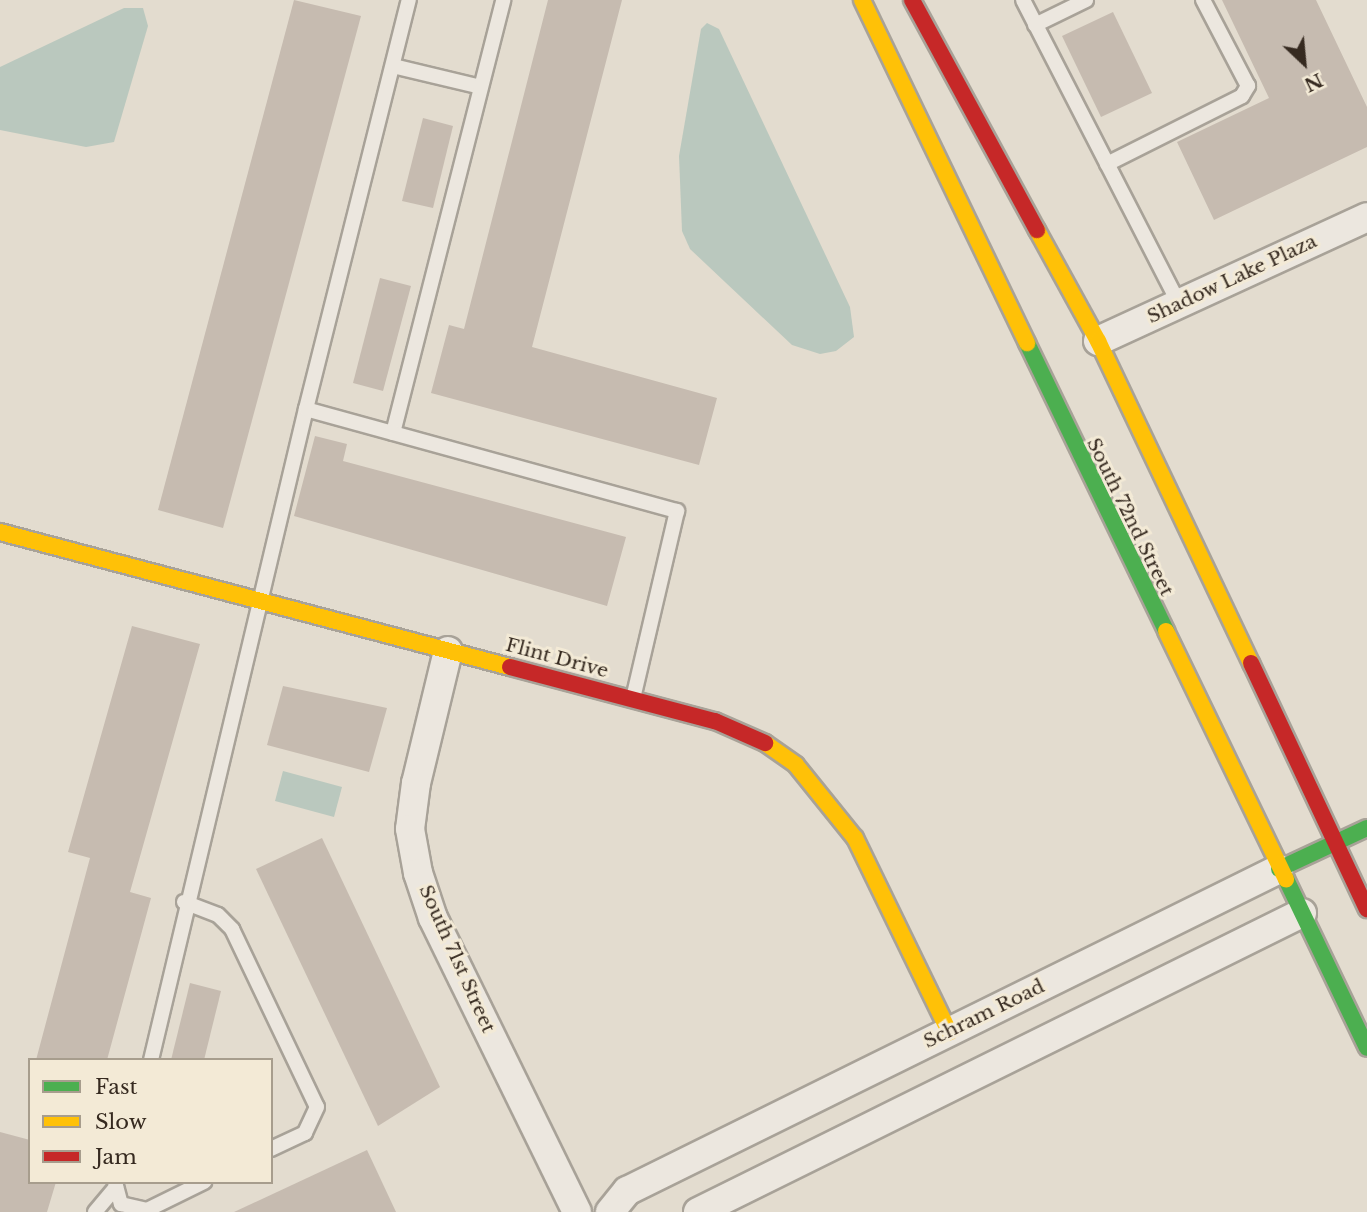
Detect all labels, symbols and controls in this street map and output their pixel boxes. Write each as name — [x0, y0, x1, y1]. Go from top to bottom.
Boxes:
north arrow — [1269, 28, 1339, 98]
text: N — [1300, 68, 1326, 97]
street label: Shadow Lake Plaza — [1143, 230, 1321, 328]
street label: South 72nd Street — [1082, 434, 1178, 600]
street label: Flint Drive — [503, 633, 611, 683]
street label: South 71st Street — [414, 881, 500, 1037]
street label: Schram Road — [920, 975, 1048, 1053]
legend — [28, 1058, 273, 1184]
text: Fast — [95, 1074, 137, 1100]
text: Slow — [95, 1109, 147, 1135]
text: Jam — [95, 1144, 137, 1170]

